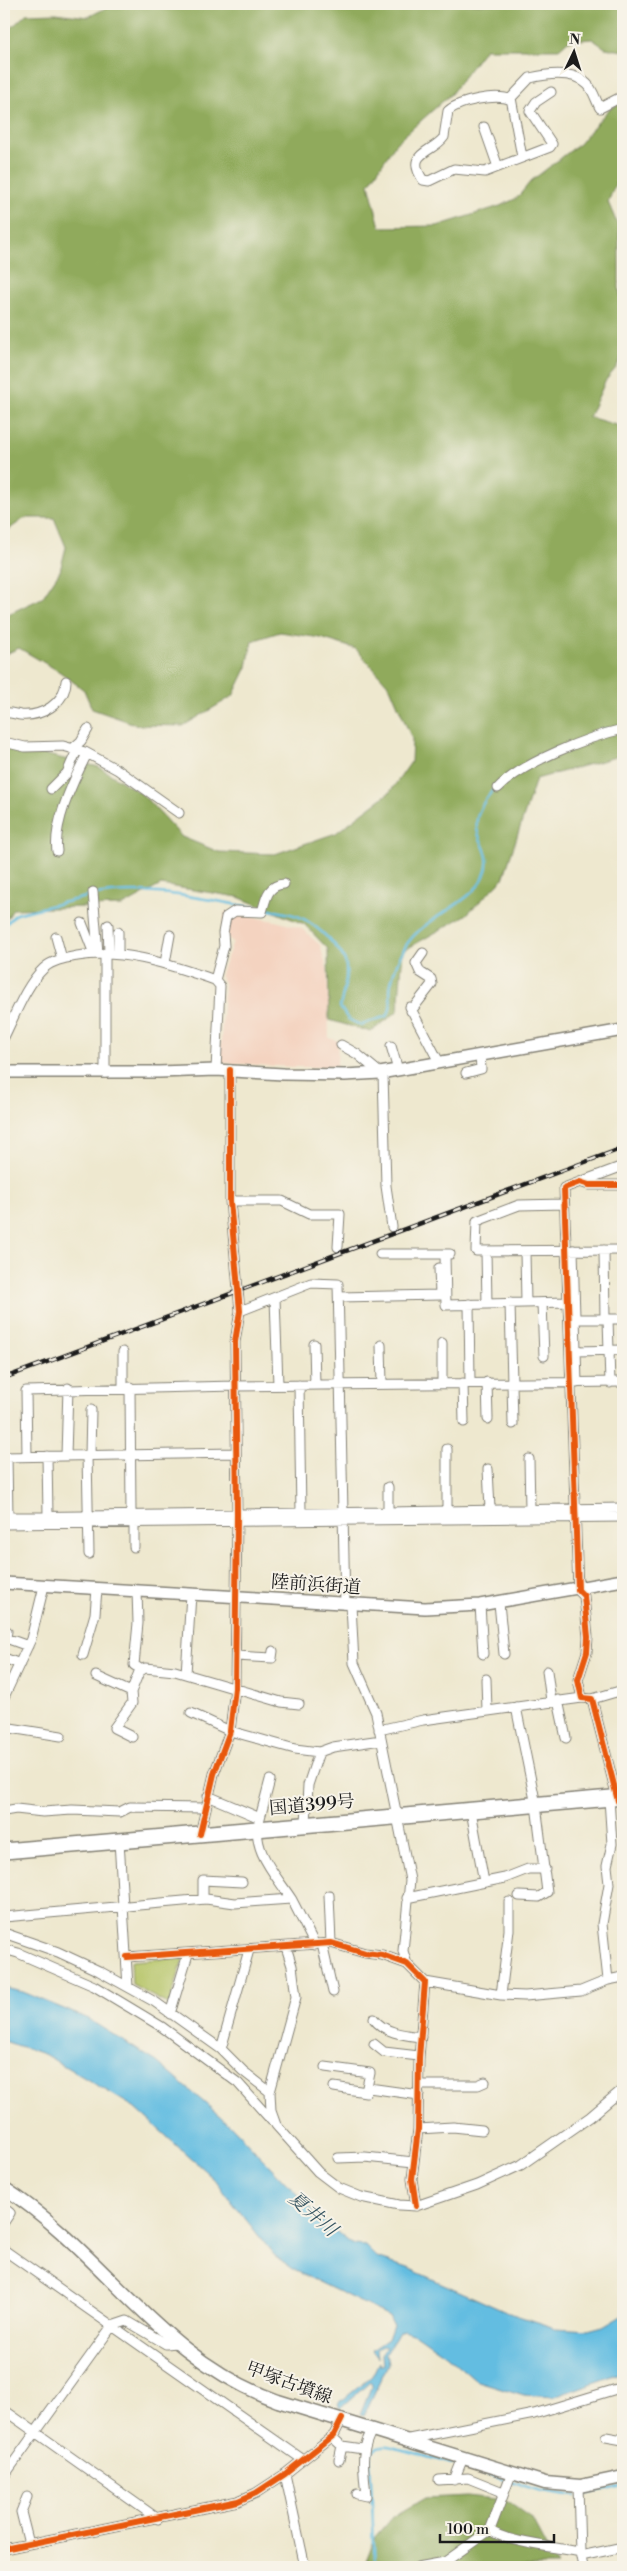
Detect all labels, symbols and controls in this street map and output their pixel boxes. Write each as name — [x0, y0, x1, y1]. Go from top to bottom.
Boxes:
north arrow — [550, 28, 600, 78]
text: N — [569, 31, 581, 49]
street label: 陸前浜街道 — [270, 1570, 362, 1600]
street label: 国道399号 — [268, 1790, 356, 1820]
water label: 夏井川 — [284, 2186, 344, 2243]
street label: 甲塚古墳線 — [243, 2357, 335, 2409]
scale bar — [440, 2511, 553, 2543]
text: 100 m — [447, 2520, 489, 2539]

